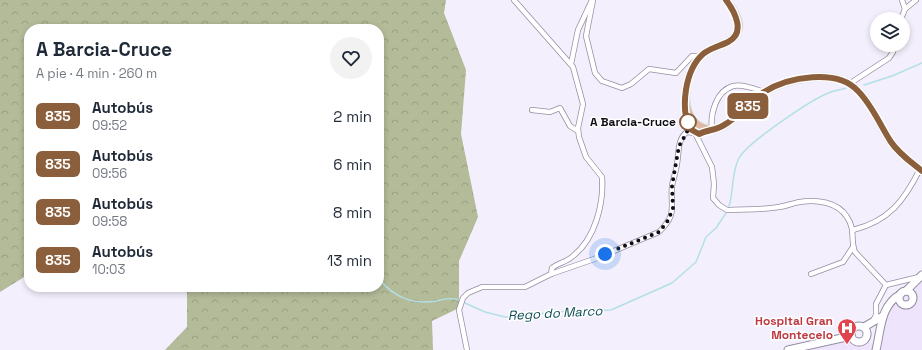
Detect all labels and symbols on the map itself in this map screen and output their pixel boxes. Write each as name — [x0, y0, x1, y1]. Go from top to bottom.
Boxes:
line badge: 835 — [725, 93, 771, 119]
marker: A Barcia-Cruce — [679, 113, 697, 131]
place label: A Barcia-Cruce — [590, 114, 676, 130]
your location — [595, 244, 615, 264]
water label: Rego do Marco — [507, 302, 604, 324]
place label: Hospital Gran Montecelo — [755, 313, 833, 343]
hospital icon: Hospital Gran Montecelo — [836, 317, 858, 345]

